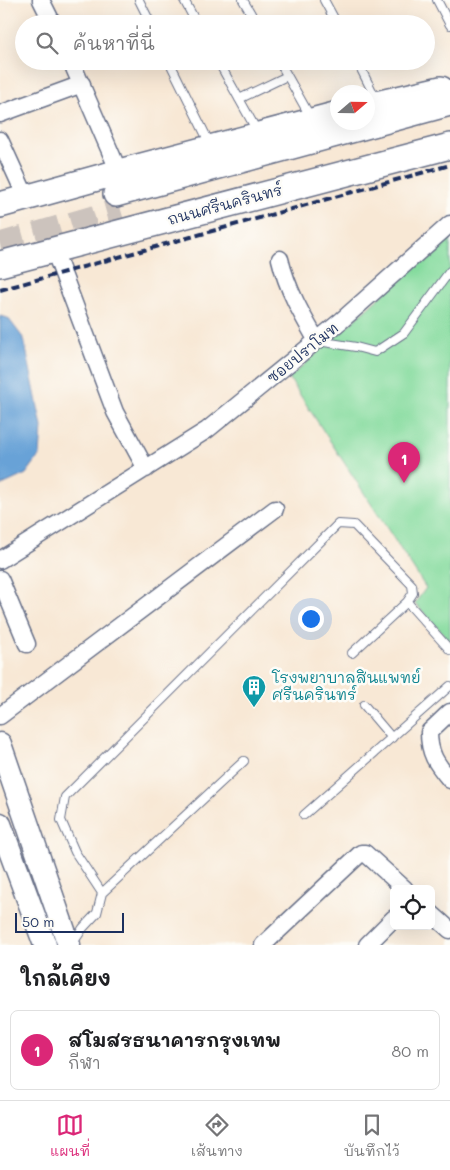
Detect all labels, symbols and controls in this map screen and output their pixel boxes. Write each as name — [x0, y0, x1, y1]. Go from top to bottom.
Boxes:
search box — [15, 15, 435, 70]
icon: search — [33, 29, 61, 57]
text: ค้นหาที่นี่ — [73, 30, 155, 55]
north arrow — [330, 85, 375, 130]
street label: ถนนศรีนครินทร์ — [165, 179, 285, 229]
street label: ซอยปราโมท — [263, 317, 342, 387]
pin: 1 — [388, 442, 420, 483]
your location — [298, 606, 324, 632]
place label: โรงพยาบาลสินแพทย์ ศรีนครินทร์ — [271, 667, 421, 704]
building icon: โรงพยาบาลสินแพทย์ ศรีนครินทร์ — [241, 674, 267, 708]
map controls — [390, 885, 435, 930]
button: locate — [390, 885, 435, 930]
scale bar — [15, 910, 124, 933]
text: 50 m — [22, 912, 54, 931]
text: ใกล้เคียง — [20, 964, 111, 991]
text: สโมสรธนาคารกรุงเทพ — [68, 1027, 281, 1052]
text: 1 — [33, 1040, 41, 1061]
text: 80 m — [392, 1040, 429, 1061]
text: กีฬา — [68, 1052, 100, 1073]
tab: แผนที่ — [50, 1111, 90, 1160]
tab: เส้นทาง — [191, 1111, 243, 1160]
tab: บันทึกไว้ — [343, 1111, 400, 1160]

